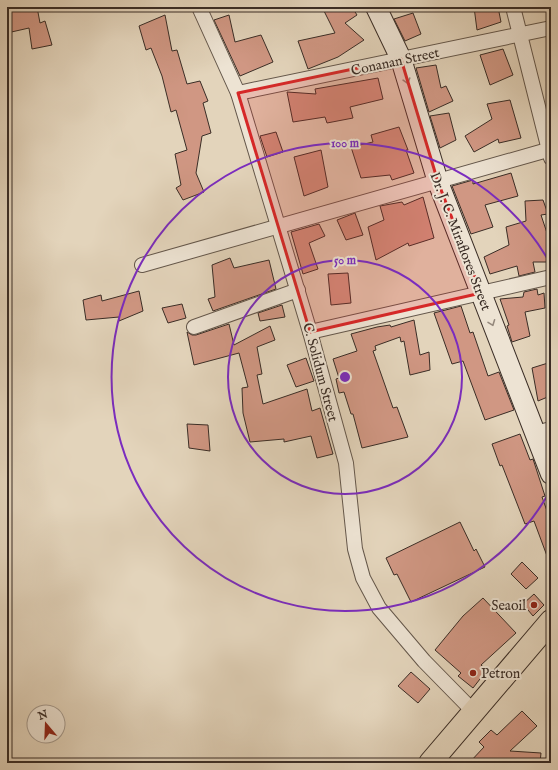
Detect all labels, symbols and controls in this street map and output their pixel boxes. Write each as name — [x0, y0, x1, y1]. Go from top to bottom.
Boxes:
street label: Conanan Street — [349, 44, 441, 80]
one-way arrow — [402, 78, 411, 85]
text: 100 m — [331, 136, 360, 151]
street label: Dr. J. C. Miraflores Street — [425, 169, 495, 313]
text: 50 m — [334, 253, 357, 268]
one-way arrow — [488, 319, 496, 326]
street label: C. Solidum Street — [298, 321, 342, 424]
centre of rings — [338, 370, 352, 384]
place label: Seaoil — [491, 597, 526, 615]
marker: Seaoil — [529, 600, 539, 610]
place label: Petron — [481, 665, 521, 683]
marker: Petron — [468, 668, 478, 678]
north arrow — [26, 704, 66, 744]
text: N — [35, 707, 50, 724]

